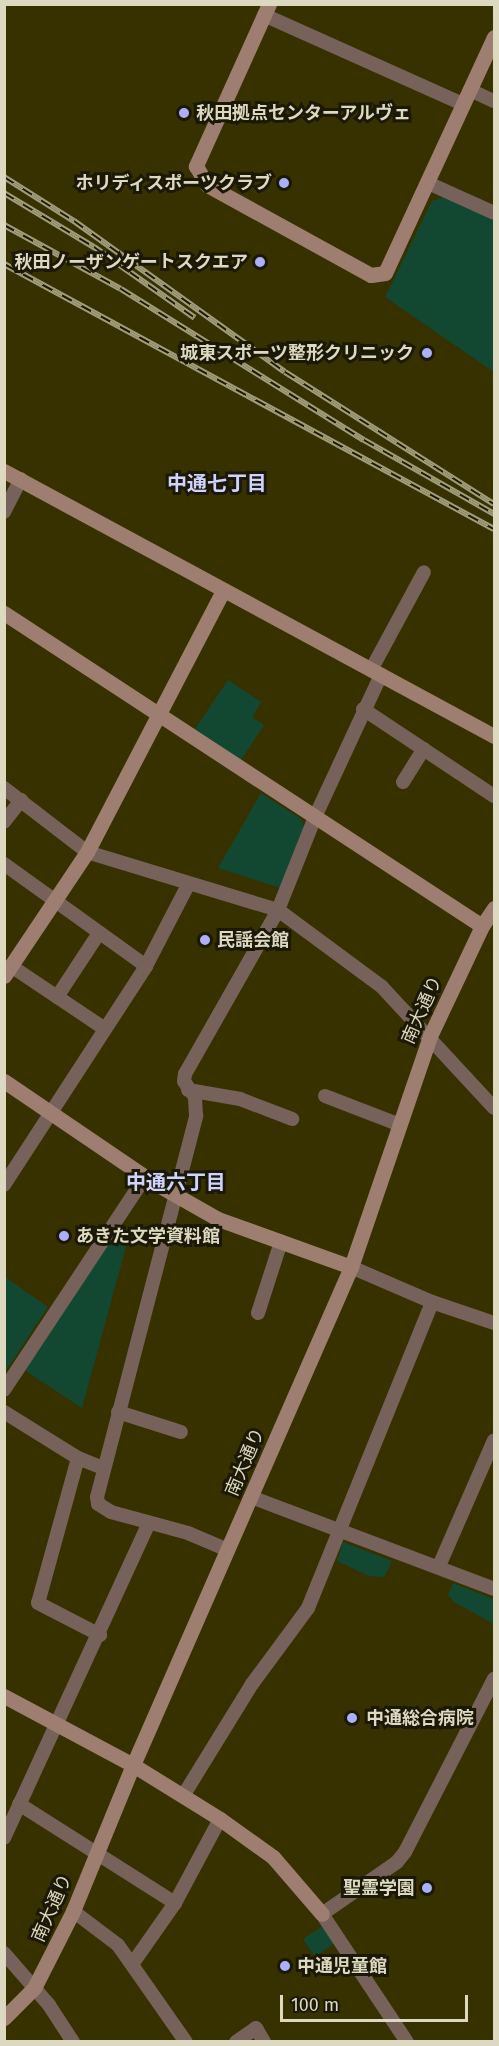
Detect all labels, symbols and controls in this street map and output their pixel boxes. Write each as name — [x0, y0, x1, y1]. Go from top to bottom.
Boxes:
place label: 秋田拠点センターアルヴェ — [196, 102, 412, 124]
marker: 秋田拠点センターアルヴェ — [177, 106, 191, 120]
place label: ホリディスポーツクラブ — [74, 172, 272, 194]
marker: ホリディスポーツクラブ — [277, 176, 291, 190]
place label: 秋田ノーザンゲートスクエア — [14, 251, 248, 273]
marker: 秋田ノーザンゲートスクエア — [253, 255, 267, 269]
place label: 城東スポーツ整形クリニック — [180, 342, 414, 364]
marker: 城東スポーツ整形クリニック — [418, 344, 436, 362]
district label: 中通七丁目 — [167, 471, 267, 495]
place label: 民謡会館 — [217, 929, 289, 951]
marker: 民謡会館 — [198, 933, 212, 947]
street label: 南大通り — [397, 973, 447, 1047]
district label: 中通六丁目 — [126, 1170, 226, 1194]
place label: あきた文学資料館 — [76, 1225, 220, 1247]
marker: あきた文学資料館 — [57, 1229, 71, 1243]
street label: 南大通り — [221, 1425, 269, 1499]
place label: 中通総合病院 — [366, 1707, 474, 1729]
marker: 中通総合病院 — [343, 1709, 361, 1727]
street label: 南大通り — [27, 1871, 77, 1945]
place label: 聖霊学園 — [343, 1877, 415, 1899]
marker: 聖霊学園 — [420, 1881, 434, 1895]
place label: 中通児童館 — [297, 1955, 387, 1977]
marker: 中通児童館 — [278, 1959, 292, 1973]
scale bar — [283, 1983, 470, 2021]
text: 100 m — [291, 1994, 339, 2016]

